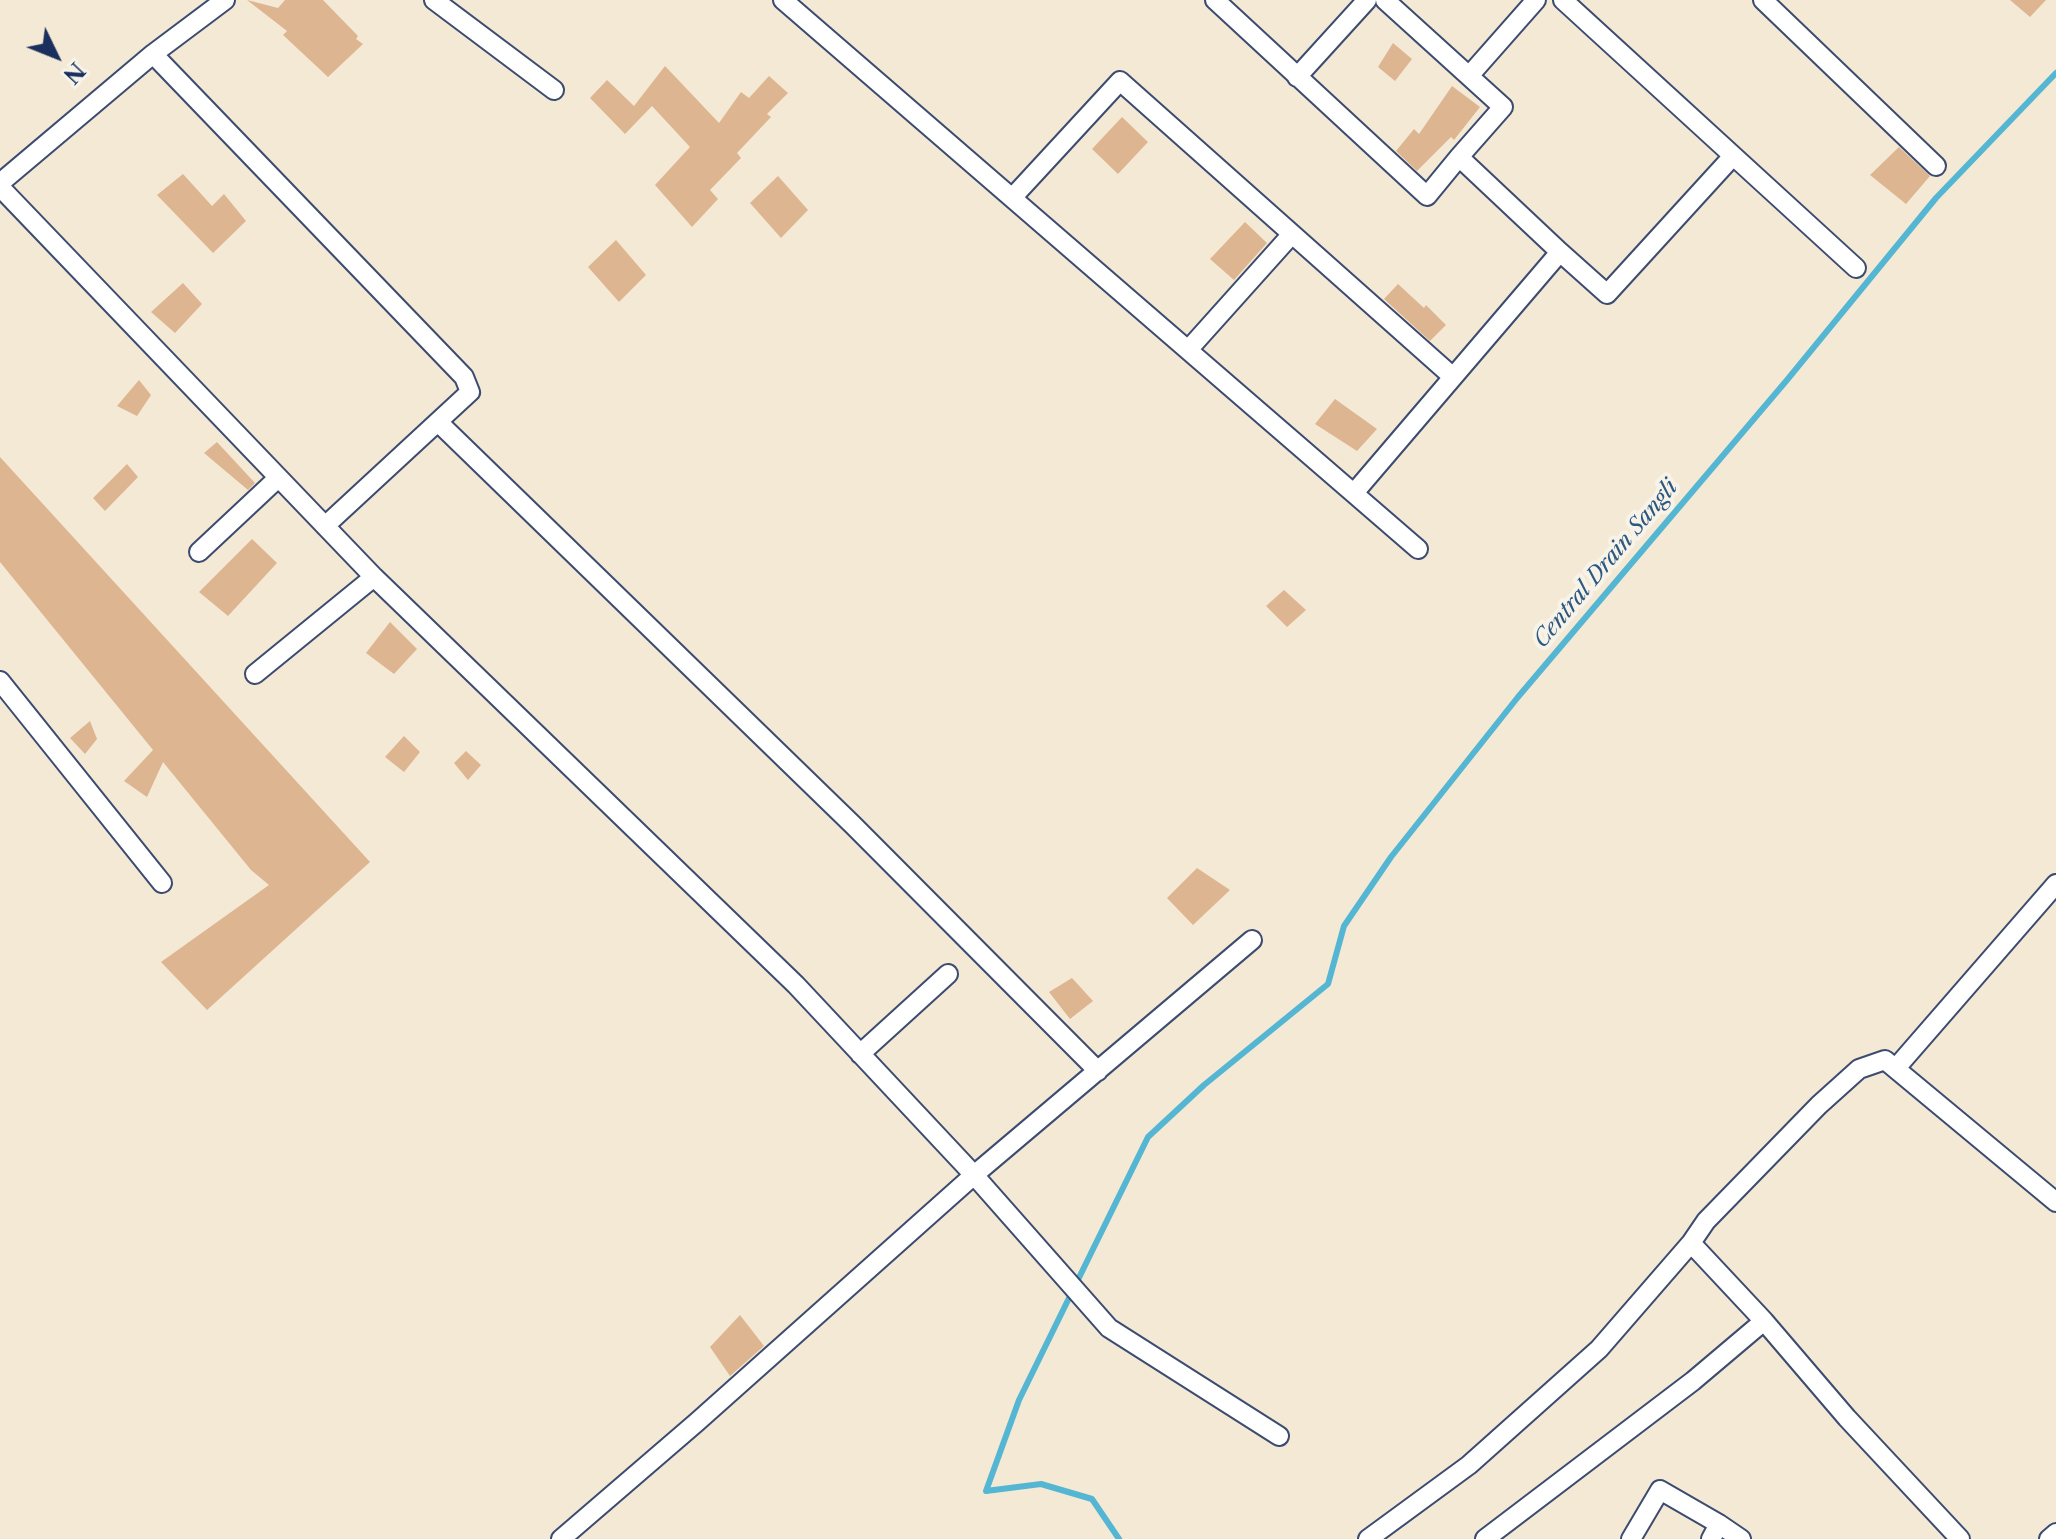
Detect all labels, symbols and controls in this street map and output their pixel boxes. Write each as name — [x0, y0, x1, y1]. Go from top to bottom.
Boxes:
north arrow — [16, 16, 96, 96]
text: N — [58, 57, 90, 89]
water label: Central Drain Sangli — [1528, 475, 1684, 653]

